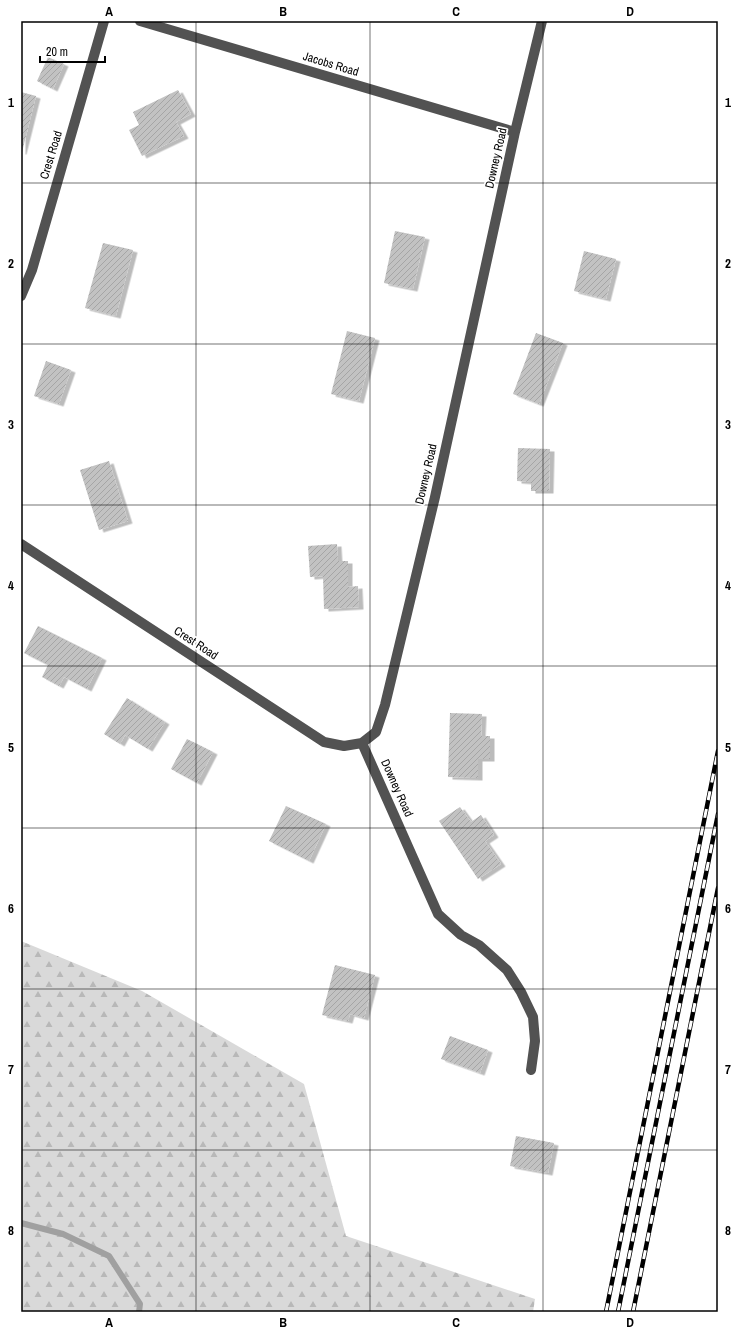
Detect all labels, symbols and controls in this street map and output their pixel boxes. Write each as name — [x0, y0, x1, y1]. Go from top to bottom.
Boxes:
text: A — [105, 3, 113, 20]
text: B — [279, 3, 287, 20]
text: C — [452, 3, 460, 20]
text: D — [626, 3, 634, 20]
scale bar — [40, 38, 105, 64]
text: 20 m — [46, 44, 68, 60]
street label: Jacobs Road — [301, 48, 361, 80]
text: 1 — [8, 94, 14, 111]
text: 1 — [725, 94, 731, 111]
street label: Downey Road — [481, 126, 511, 190]
street label: Crest Road — [36, 129, 66, 181]
text: 2 — [8, 255, 14, 272]
text: 2 — [725, 255, 731, 272]
text: 3 — [8, 416, 14, 433]
text: 3 — [725, 416, 731, 433]
street label: Downey Road — [411, 442, 441, 506]
text: 4 — [8, 577, 14, 594]
text: 4 — [725, 577, 731, 594]
street label: Crest Road — [171, 623, 221, 663]
text: 5 — [8, 739, 14, 756]
text: 5 — [725, 739, 731, 756]
street label: Downey Road — [377, 757, 417, 819]
text: 6 — [8, 900, 14, 917]
text: 6 — [725, 900, 731, 917]
text: 7 — [8, 1061, 14, 1078]
text: 7 — [725, 1061, 731, 1078]
text: 8 — [8, 1222, 14, 1239]
text: 8 — [725, 1222, 731, 1239]
text: A — [105, 1314, 113, 1331]
text: B — [279, 1314, 287, 1331]
text: C — [452, 1314, 460, 1331]
text: D — [626, 1314, 634, 1331]

